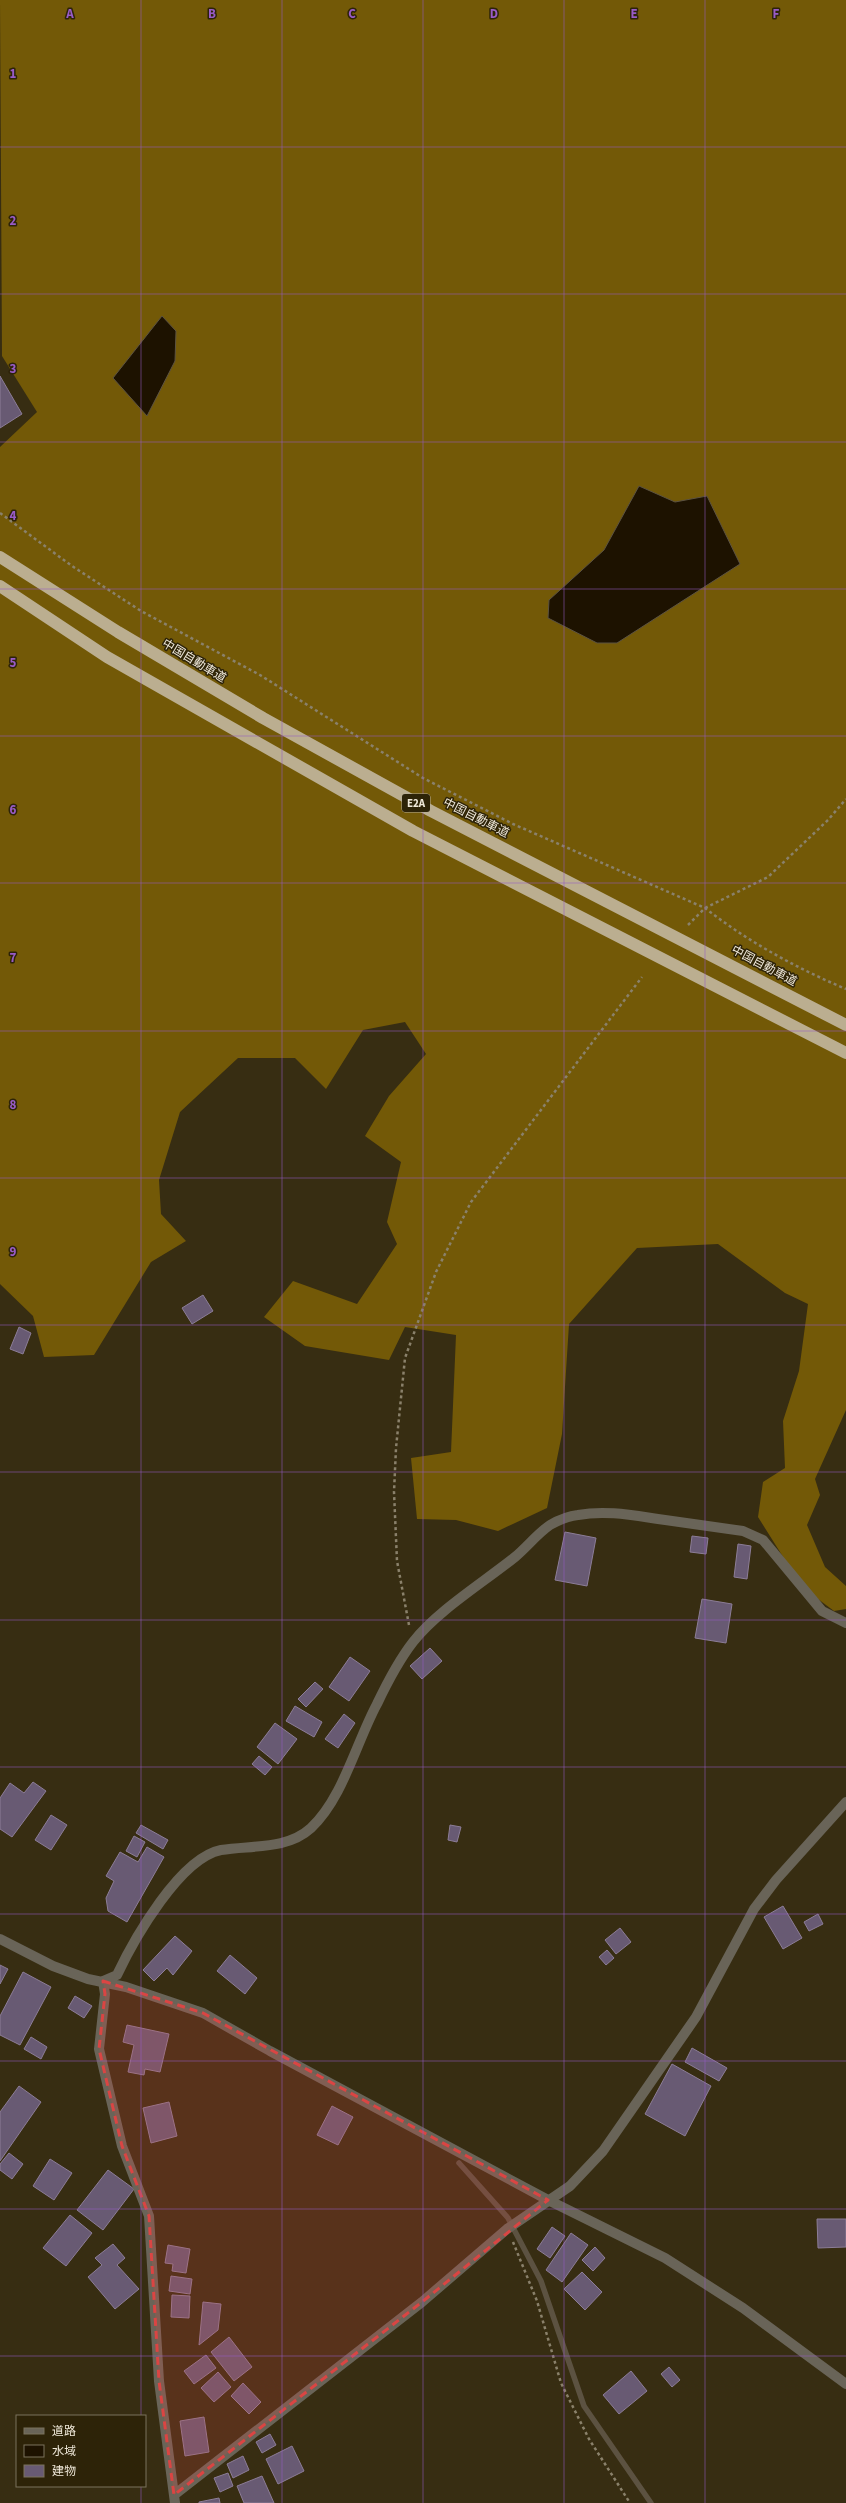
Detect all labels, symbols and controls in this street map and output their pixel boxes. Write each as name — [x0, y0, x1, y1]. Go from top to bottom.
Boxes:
text: A — [65, 5, 74, 23]
text: B — [208, 5, 216, 23]
text: C — [348, 5, 356, 23]
text: D — [490, 5, 498, 23]
text: E — [630, 5, 638, 23]
text: F — [773, 5, 780, 23]
text: 1 — [10, 65, 17, 83]
text: 2 — [10, 212, 17, 230]
text: 3 — [10, 360, 17, 378]
text: 4 — [10, 507, 17, 525]
street label: 中国自動車道 — [159, 635, 229, 687]
text: 5 — [10, 654, 17, 672]
road number: E2A — [402, 794, 430, 812]
street label: 中国自動車道 — [440, 794, 512, 842]
text: 6 — [10, 801, 17, 819]
street label: 中国自動車道 — [728, 942, 800, 990]
text: 7 — [10, 949, 17, 967]
text: 8 — [10, 1096, 17, 1114]
text: 9 — [10, 1243, 17, 1261]
legend — [16, 2415, 146, 2487]
text: 道路 — [52, 2423, 76, 2440]
text: 水域 — [52, 2443, 76, 2460]
text: 建物 — [52, 2463, 76, 2480]

